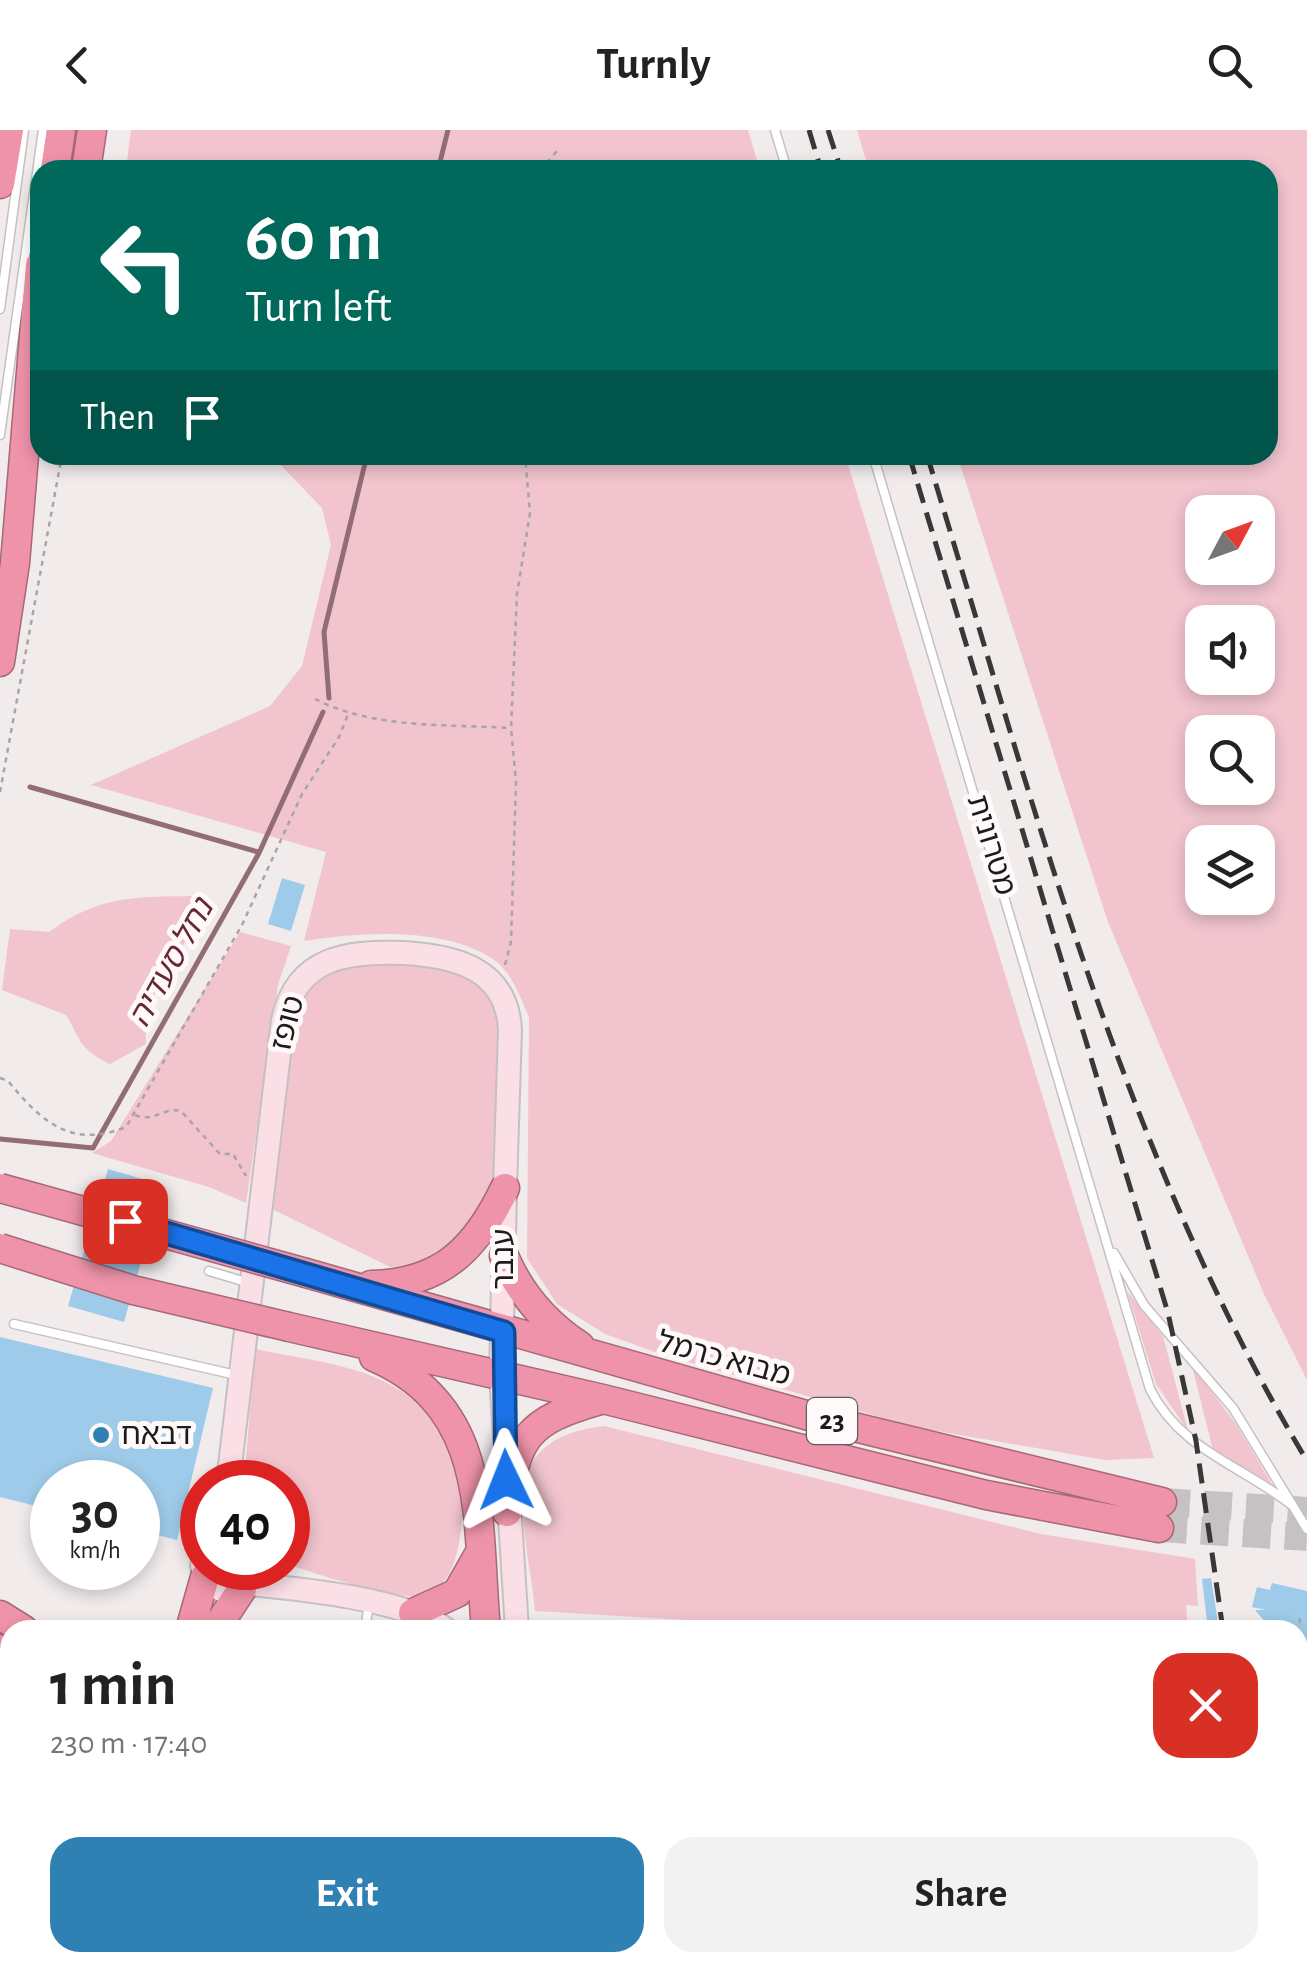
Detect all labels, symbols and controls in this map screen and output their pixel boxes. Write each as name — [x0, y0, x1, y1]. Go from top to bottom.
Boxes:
icon: back — [50, 38, 105, 93]
icon: search — [1202, 38, 1257, 93]
text: Turnly — [596, 42, 711, 87]
icon: left — [80, 200, 210, 330]
text: 60 m — [245, 203, 382, 273]
text: Turn left — [245, 285, 392, 330]
icon: arrive — [175, 390, 230, 445]
text: Then — [80, 399, 155, 437]
north arrow — [1185, 495, 1275, 585]
map controls — [1185, 495, 1275, 915]
button: sound — [1185, 605, 1275, 695]
button: search — [1185, 715, 1275, 805]
street label: מטרונית — [962, 791, 1020, 899]
button: layers — [1185, 825, 1275, 915]
water label: נחל סעדיה — [123, 892, 220, 1032]
street label: טופז — [266, 992, 310, 1054]
pin — [83, 1179, 168, 1264]
icon: arrive — [98, 1194, 153, 1249]
street label: ענבר — [489, 1228, 519, 1290]
street label: מבוא כרמל — [654, 1327, 794, 1391]
road number: 23 — [807, 1398, 857, 1444]
place label: דבאח — [121, 1420, 192, 1450]
marker: דבאח — [90, 1424, 112, 1446]
position arrow — [454, 1428, 558, 1532]
speed limit sign: 40 — [180, 1460, 310, 1590]
text: 30 — [71, 1488, 119, 1538]
text: km/h — [69, 1538, 121, 1563]
button: close — [1153, 1653, 1258, 1758]
text: 1 min — [50, 1656, 176, 1716]
text: 230 m · 17:40 — [50, 1727, 207, 1759]
button: Exit — [50, 1837, 644, 1952]
button: Share — [664, 1837, 1258, 1952]

